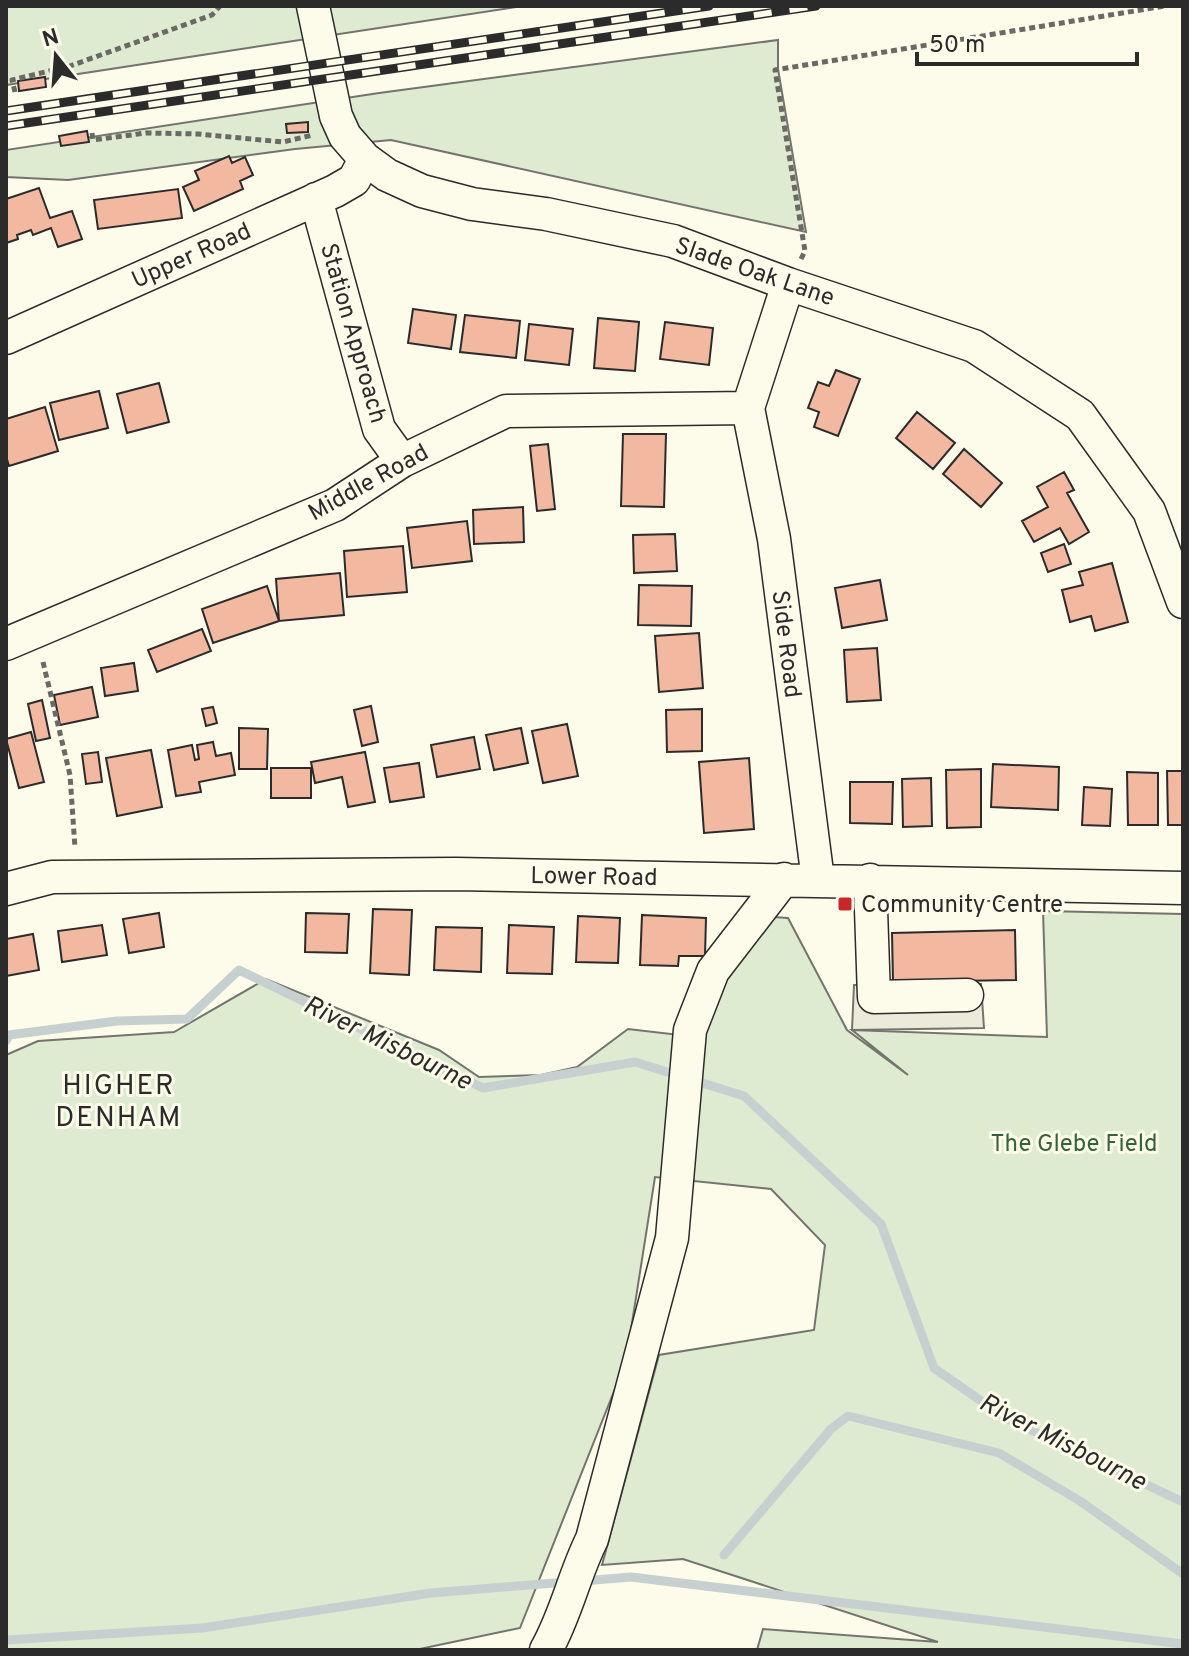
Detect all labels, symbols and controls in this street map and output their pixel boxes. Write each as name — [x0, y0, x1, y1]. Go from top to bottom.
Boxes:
north arrow — [16, 16, 96, 96]
scale bar — [917, 16, 1137, 66]
text: N — [39, 24, 62, 54]
text: 50 m — [929, 31, 985, 61]
street label: Upper Road — [127, 217, 256, 296]
street label: Slade Oak Lane — [671, 232, 838, 314]
street label: Station Approach — [312, 240, 392, 427]
street label: Middle Road — [304, 438, 434, 529]
street label: Side Road — [764, 589, 806, 700]
street label: Lower Road — [530, 862, 658, 894]
place label: Community Centre — [861, 891, 1063, 921]
marker: Community Centre — [836, 895, 854, 913]
water label: River Misbourne — [297, 989, 477, 1099]
district label: HIGHER DENHAM — [55, 1069, 183, 1137]
park label: The Glebe Field — [991, 1130, 1157, 1160]
water label: River Misbourne — [973, 1387, 1151, 1500]

